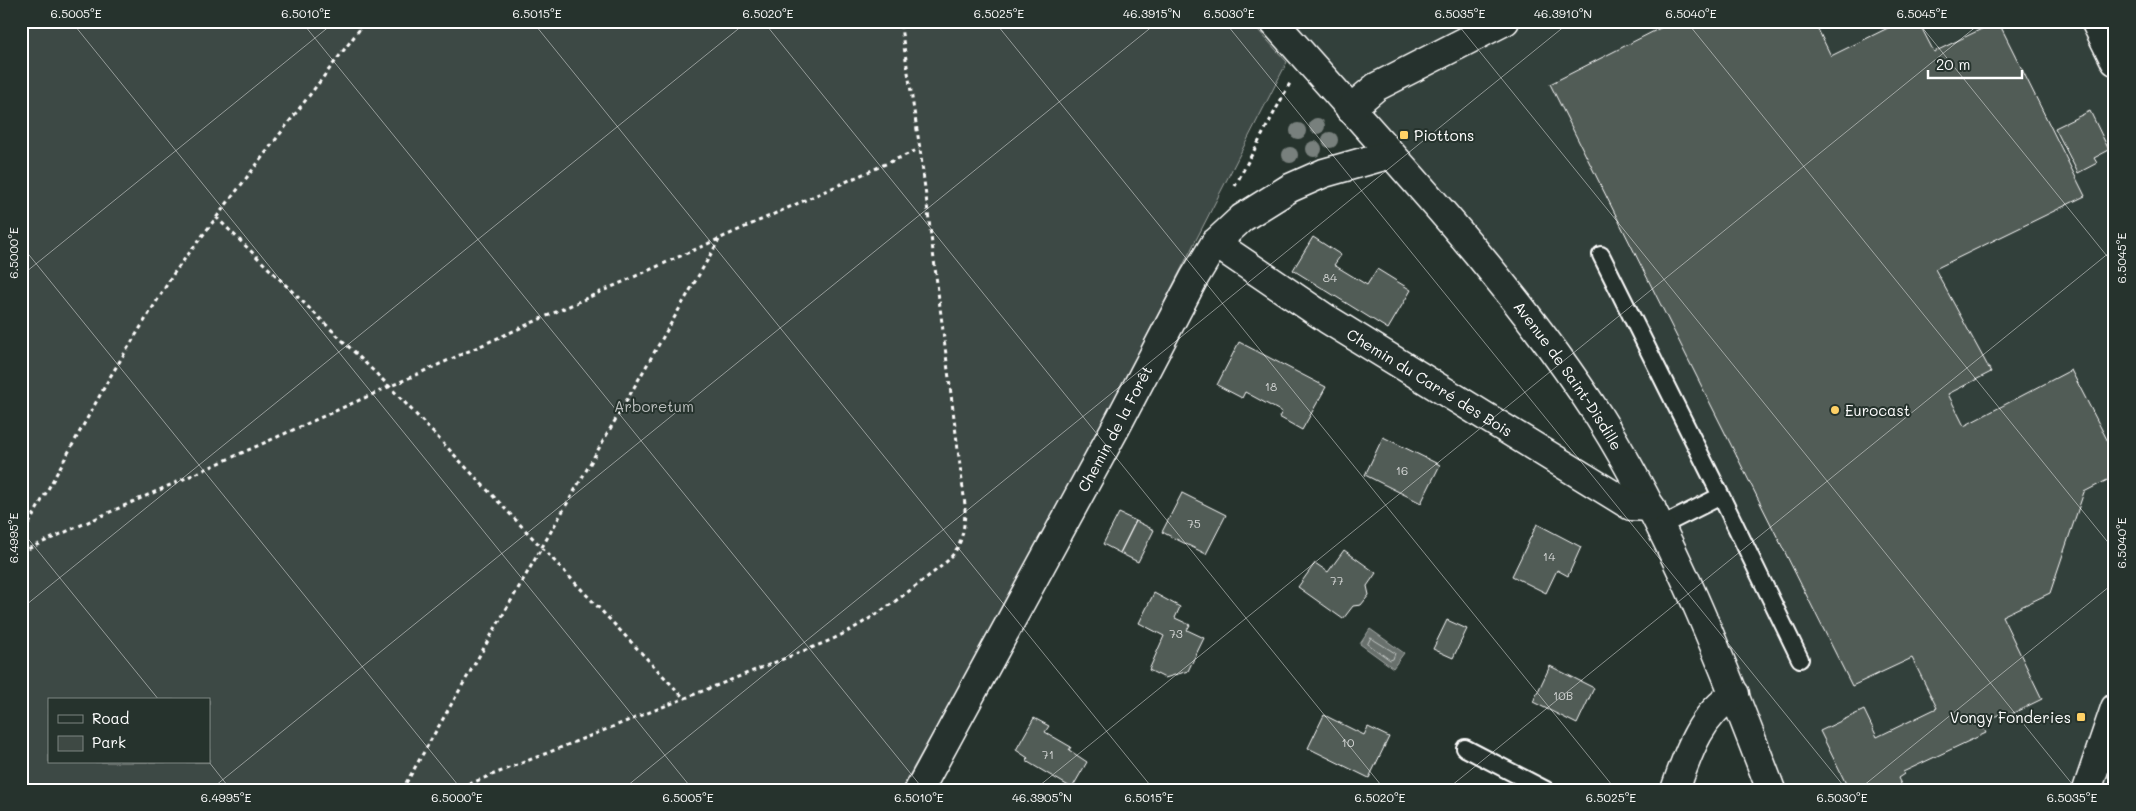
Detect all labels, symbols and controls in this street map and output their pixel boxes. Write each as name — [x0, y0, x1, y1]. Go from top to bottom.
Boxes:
text: 6.5005°E — [50, 5, 102, 21]
text: 6.5010°E — [281, 5, 331, 21]
text: 6.5015°E — [512, 5, 562, 21]
text: 6.5020°E — [743, 5, 794, 21]
text: 6.5025°E — [974, 5, 1024, 21]
text: 46.3915°N — [1123, 5, 1181, 21]
text: 6.5030°E — [1203, 5, 1255, 21]
text: 6.5035°E — [1435, 5, 1485, 21]
text: 46.3910°N — [1534, 5, 1592, 21]
text: 6.5040°E — [1665, 5, 1717, 21]
text: 6.5045°E — [1897, 5, 1947, 21]
scale bar — [1928, 48, 2022, 80]
text: 20 m — [1936, 54, 1970, 74]
place label: Piottons — [1414, 125, 1474, 145]
marker: Piottons — [1398, 129, 1410, 141]
text: 6.5000°E — [5, 227, 21, 279]
text: 6.5045°E — [2113, 233, 2129, 283]
house number: 84 — [1323, 269, 1337, 285]
street label: Avenue de Saint-Disdille — [1510, 297, 1627, 454]
street label: Chemin du Carré des Bois — [1343, 324, 1516, 441]
street label: Chemin de la Forêt — [1073, 362, 1157, 495]
house number: 18 — [1265, 378, 1277, 394]
park label: Arboretum — [614, 396, 694, 416]
place label: Eurocast — [1845, 400, 1910, 420]
marker: Eurocast — [1829, 404, 1841, 416]
house number: 16 — [1396, 462, 1408, 478]
text: 6.4995°E — [5, 513, 21, 563]
house number: 75 — [1187, 515, 1201, 531]
text: 6.5040°E — [2113, 517, 2129, 569]
house number: 14 — [1543, 548, 1555, 564]
house number: 77 — [1330, 572, 1344, 588]
house number: 73 — [1169, 625, 1183, 641]
house number: 10B — [1553, 687, 1573, 703]
legend — [48, 698, 210, 764]
place label: Vongy Fonderies — [1950, 707, 2071, 727]
text: Road — [92, 708, 129, 728]
marker: Vongy Fonderies — [2075, 711, 2087, 723]
text: Park — [92, 732, 126, 752]
house number: 10 — [1342, 734, 1355, 750]
house number: 71 — [1042, 746, 1054, 762]
text: 6.4995°E — [201, 789, 251, 805]
text: 6.5000°E — [431, 789, 483, 805]
text: 6.5005°E — [662, 789, 714, 805]
text: 6.5010°E — [894, 789, 944, 805]
text: 46.3905°N — [1012, 789, 1072, 805]
text: 6.5015°E — [1124, 789, 1174, 805]
text: 6.5020°E — [1355, 789, 1406, 805]
text: 6.5025°E — [1586, 789, 1636, 805]
text: 6.5030°E — [1816, 789, 1868, 805]
text: 6.5035°E — [2047, 789, 2097, 805]

